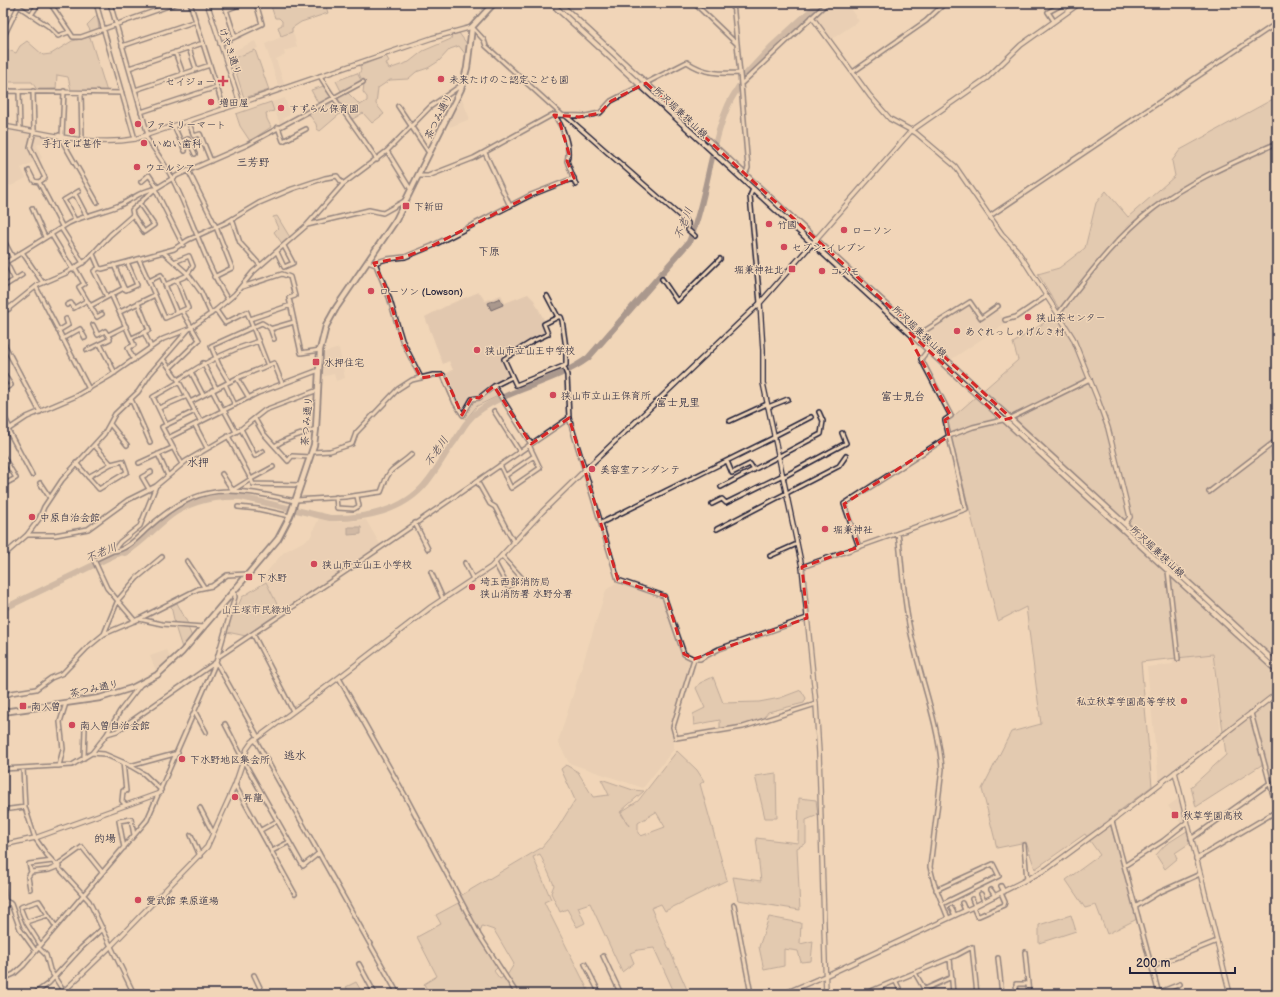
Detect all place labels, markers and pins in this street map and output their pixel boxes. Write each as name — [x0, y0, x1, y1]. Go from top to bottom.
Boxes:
marker: 未来たけのこ認定こども園 — [436, 74, 446, 84]
place label: 未来たけのこ認定こども園 — [449, 74, 569, 86]
place label: セイジョー — [165, 76, 215, 88]
marker: セイジョー — [218, 76, 228, 86]
marker: 増田屋 — [206, 97, 216, 107]
place label: 増田屋 — [219, 97, 249, 109]
marker: すずらん保育園 — [276, 103, 286, 113]
place label: すずらん保育園 — [289, 103, 359, 115]
marker: ファミリーマート — [133, 119, 143, 129]
place label: ファミリーマート — [146, 119, 226, 131]
marker: 手打そば甚作 — [67, 126, 77, 136]
place label: 手打そば甚作 — [42, 138, 102, 150]
marker: いぬい歯科 — [139, 138, 149, 148]
place label: いぬい歯科 — [152, 138, 202, 150]
marker: ウエルシア — [132, 162, 142, 172]
place label: ウエルシア — [145, 162, 195, 174]
marker: 下新田 — [401, 201, 411, 211]
place label: 下新田 — [414, 201, 444, 213]
marker: 竹國 — [764, 219, 774, 229]
place label: 竹國 — [777, 219, 797, 231]
marker: ローソン — [839, 225, 849, 235]
place label: ローソン — [852, 225, 892, 237]
marker: セブン-イレブン — [779, 242, 789, 252]
place label: セブン-イレブン — [792, 242, 866, 254]
place label: 堀兼神社北 — [734, 264, 784, 276]
marker: 堀兼神社北 — [787, 264, 797, 274]
marker: コスモ — [817, 266, 827, 276]
place label: コスモ — [830, 266, 860, 278]
marker: ローソン (Lowson) — [366, 286, 376, 296]
place label: ローソン (Lowson) — [379, 286, 463, 298]
marker: 狭山茶センター — [1023, 312, 1033, 322]
place label: 狭山茶センター — [1036, 312, 1106, 324]
marker: あぐれっしゅげんき村 — [952, 326, 962, 336]
place label: あぐれっしゅげんき村 — [965, 326, 1065, 338]
marker: 狭山市立山王中学校 — [472, 345, 482, 355]
place label: 狭山市立山王中学校 — [485, 345, 575, 357]
marker: 水押住宅 — [311, 357, 321, 367]
place label: 水押住宅 — [324, 357, 364, 369]
marker: 狭山市立山王保育所 — [548, 390, 558, 400]
place label: 狭山市立山王保育所 — [561, 390, 651, 402]
marker: 美容室アンダンテ — [587, 464, 597, 474]
place label: 美容室アンダンテ — [600, 464, 680, 476]
marker: 中原自治会館 — [27, 512, 37, 522]
place label: 中原自治会館 — [40, 512, 100, 524]
marker: 堀兼神社 — [820, 524, 830, 534]
place label: 堀兼神社 — [833, 524, 873, 536]
marker: 狭山市立山王小学校 — [309, 559, 319, 569]
place label: 狭山市立山王小学校 — [322, 559, 412, 571]
marker: 下水野 — [244, 572, 254, 582]
place label: 下水野 — [257, 572, 287, 584]
place label: 埼玉西部消防局 狭山消防署 水野分署 — [480, 576, 573, 600]
marker: 埼玉西部消防局 狭山消防署 水野分署 — [467, 582, 477, 592]
place label: 私立秋草学園高等学校 — [1076, 696, 1176, 708]
marker: 私立秋草学園高等学校 — [1179, 696, 1189, 706]
marker: 南入曽 — [18, 701, 28, 711]
place label: 南入曽 — [31, 701, 61, 713]
marker: 南入曽自治会館 — [67, 720, 77, 730]
place label: 南入曽自治会館 — [80, 720, 150, 732]
marker: 下水野地区集会所 — [177, 754, 187, 764]
place label: 下水野地区集会所 — [190, 754, 270, 766]
marker: 昇龍 — [230, 792, 240, 802]
place label: 昇龍 — [243, 792, 263, 804]
marker: 秋草学園高校 — [1170, 810, 1180, 820]
place label: 秋草学園高校 — [1183, 810, 1243, 822]
marker: 愛武館 栗原道場 — [133, 895, 143, 905]
place label: 愛武館 栗原道場 — [146, 895, 219, 907]

